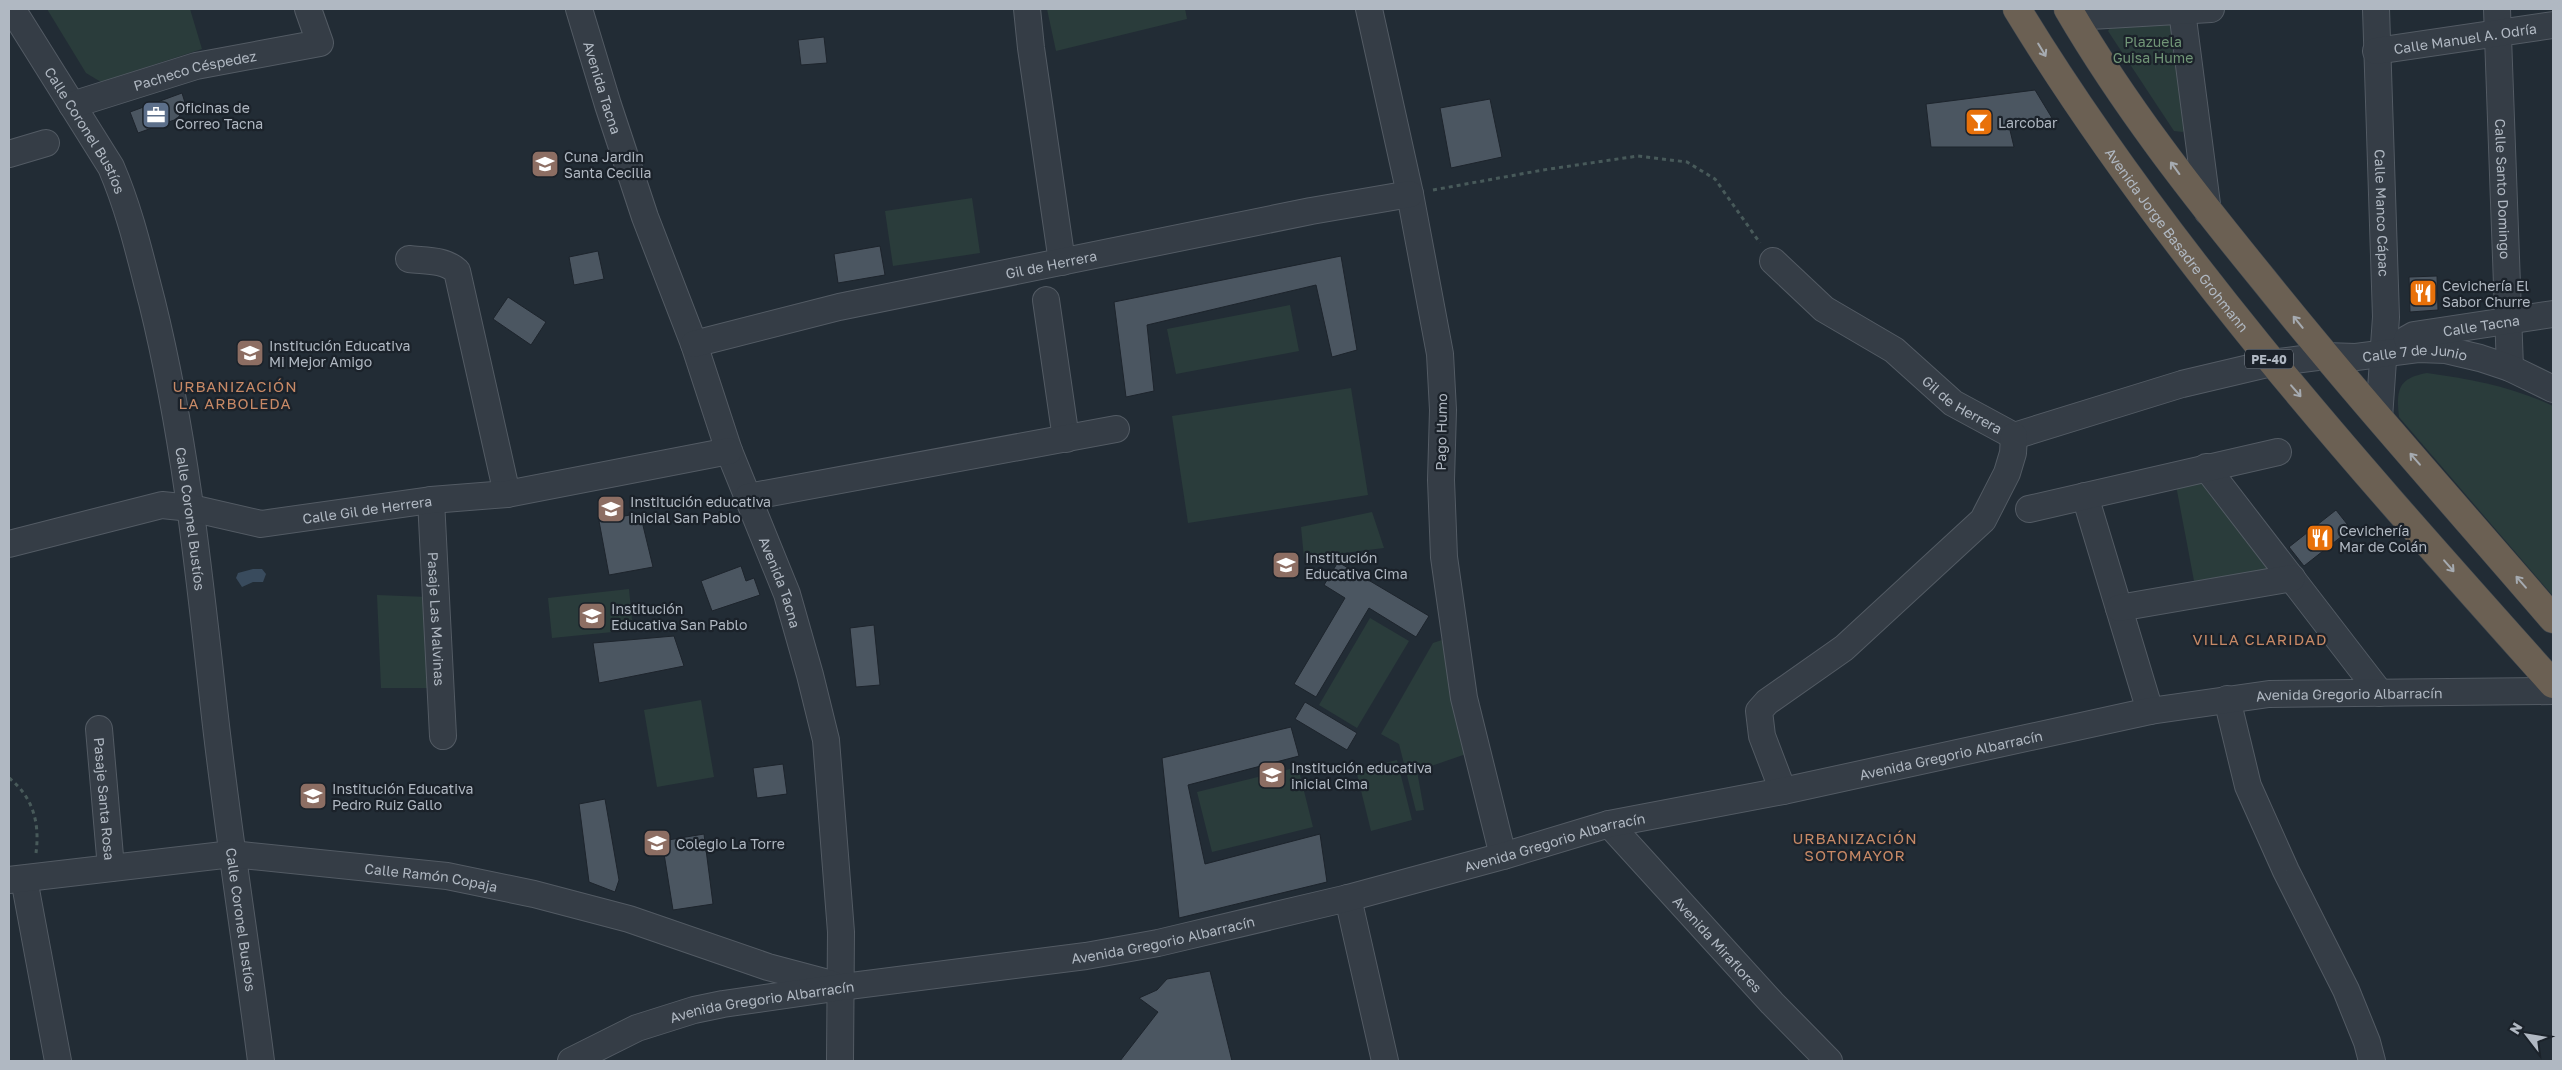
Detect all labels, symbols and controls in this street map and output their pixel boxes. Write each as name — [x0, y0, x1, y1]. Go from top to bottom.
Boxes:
street label: Calle Manuel A. Odría — [2392, 19, 2538, 57]
park label: Plazuela Guisa Hume — [2113, 33, 2193, 66]
street label: Avenida Tacna — [581, 39, 625, 136]
one-way arrow — [2038, 43, 2048, 57]
street label: Pacheco Céspedez — [131, 46, 258, 94]
street label: Calle Coronel Bustíos — [42, 63, 129, 196]
place label: Oficinas de Correo Tacna — [175, 99, 263, 132]
office icon: Oficinas de Correo Tacna — [141, 100, 171, 130]
bar icon: Larcobar — [1964, 107, 1994, 137]
place label: Larcobar — [1998, 114, 2058, 131]
street label: Calle Santo Domingo — [2492, 118, 2515, 260]
street label: Avenida Jorge Basadre Grohmann — [2102, 144, 2253, 335]
place label: Cuna Jardin Santa Cecilia — [564, 148, 652, 181]
school or university icon: Cuna Jardin Santa Cecilia — [530, 149, 560, 179]
street label: Calle Manco Cápac — [2372, 149, 2393, 277]
one-way arrow — [2170, 161, 2180, 175]
street label: Gil de Herrera — [1004, 246, 1098, 281]
place label: Cevichería El Sabor Churre — [2442, 277, 2530, 310]
restaurant icon: Cevichería El Sabor Churre — [2408, 278, 2438, 308]
street label: Calle Tacna — [2442, 311, 2521, 339]
one-way arrow — [2292, 316, 2303, 329]
place label: Institución Educativa Mi Mejor Amigo — [269, 337, 410, 370]
school or university icon: Institución Educativa Mi Mejor Amigo — [235, 338, 265, 368]
street label: Calle 7 de Junio — [2361, 340, 2469, 365]
road number: PE-40 — [2245, 349, 2293, 368]
street label: Gil de Herrera — [1919, 371, 2005, 437]
district label: URBANIZACIÓN LA ARBOLEDA — [172, 377, 298, 412]
one-way arrow — [2290, 384, 2301, 397]
street label: Pago Humo — [1432, 393, 1450, 471]
street label: Calle Coronel Bustíos — [173, 446, 209, 591]
one-way arrow — [2409, 453, 2420, 466]
street label: Calle Gil de Herrera — [301, 491, 433, 527]
place label: Institución educativa inicial San Pablo — [630, 493, 771, 526]
school or university icon: Institución educativa inicial San Pablo — [596, 494, 626, 524]
place label: Cevichería Mar de Colán — [2339, 522, 2427, 555]
restaurant icon: Cevichería Mar de Colán — [2305, 523, 2335, 553]
street label: Avenida Tacna — [756, 534, 805, 630]
place label: Institución Educativa Cima — [1305, 549, 1408, 582]
school or university icon: Institución Educativa Cima — [1271, 550, 1301, 580]
street label: Pasaje Las Malvinas — [425, 551, 449, 686]
one-way arrow — [2443, 559, 2455, 572]
one-way arrow — [2516, 575, 2527, 588]
place label: Institución Educativa San Pablo — [611, 600, 747, 633]
school or university icon: Institución Educativa San Pablo — [577, 601, 607, 631]
district label: VILLA CLARIDAD — [2192, 630, 2328, 648]
street label: Avenida Gregorio Albarracín — [2254, 684, 2443, 704]
street label: Avenida Gregorio Albarracín — [1858, 726, 2044, 783]
street label: Pasaje Santa Rosa — [91, 737, 119, 861]
place label: Institución educativa inicial Cima — [1291, 759, 1432, 792]
school or university icon: Institución educativa inicial Cima — [1257, 760, 1287, 790]
place label: Institución Educativa Pedro Ruiz Gallo — [332, 780, 473, 813]
school or university icon: Institución Educativa Pedro Ruiz Gallo — [298, 781, 328, 811]
street label: Avenida Gregorio Albarracín — [1462, 809, 1646, 875]
school or university icon: Colegio La Torre — [642, 828, 672, 858]
district label: URBANIZACIÓN SOTOMAYOR — [1792, 829, 1918, 864]
place label: Colegio La Torre — [676, 835, 785, 852]
street label: Calle Coronel Bustíos — [223, 847, 260, 992]
street label: Calle Ramón Copaja — [364, 859, 499, 895]
street label: Avenida Miraflores — [1670, 892, 1766, 996]
street label: Avenida Gregorio Albarracín — [1070, 912, 1256, 966]
street label: Avenida Gregorio Albarracín — [668, 977, 855, 1026]
north arrow — [2502, 1010, 2552, 1060]
text: N — [2505, 1019, 2525, 1037]

